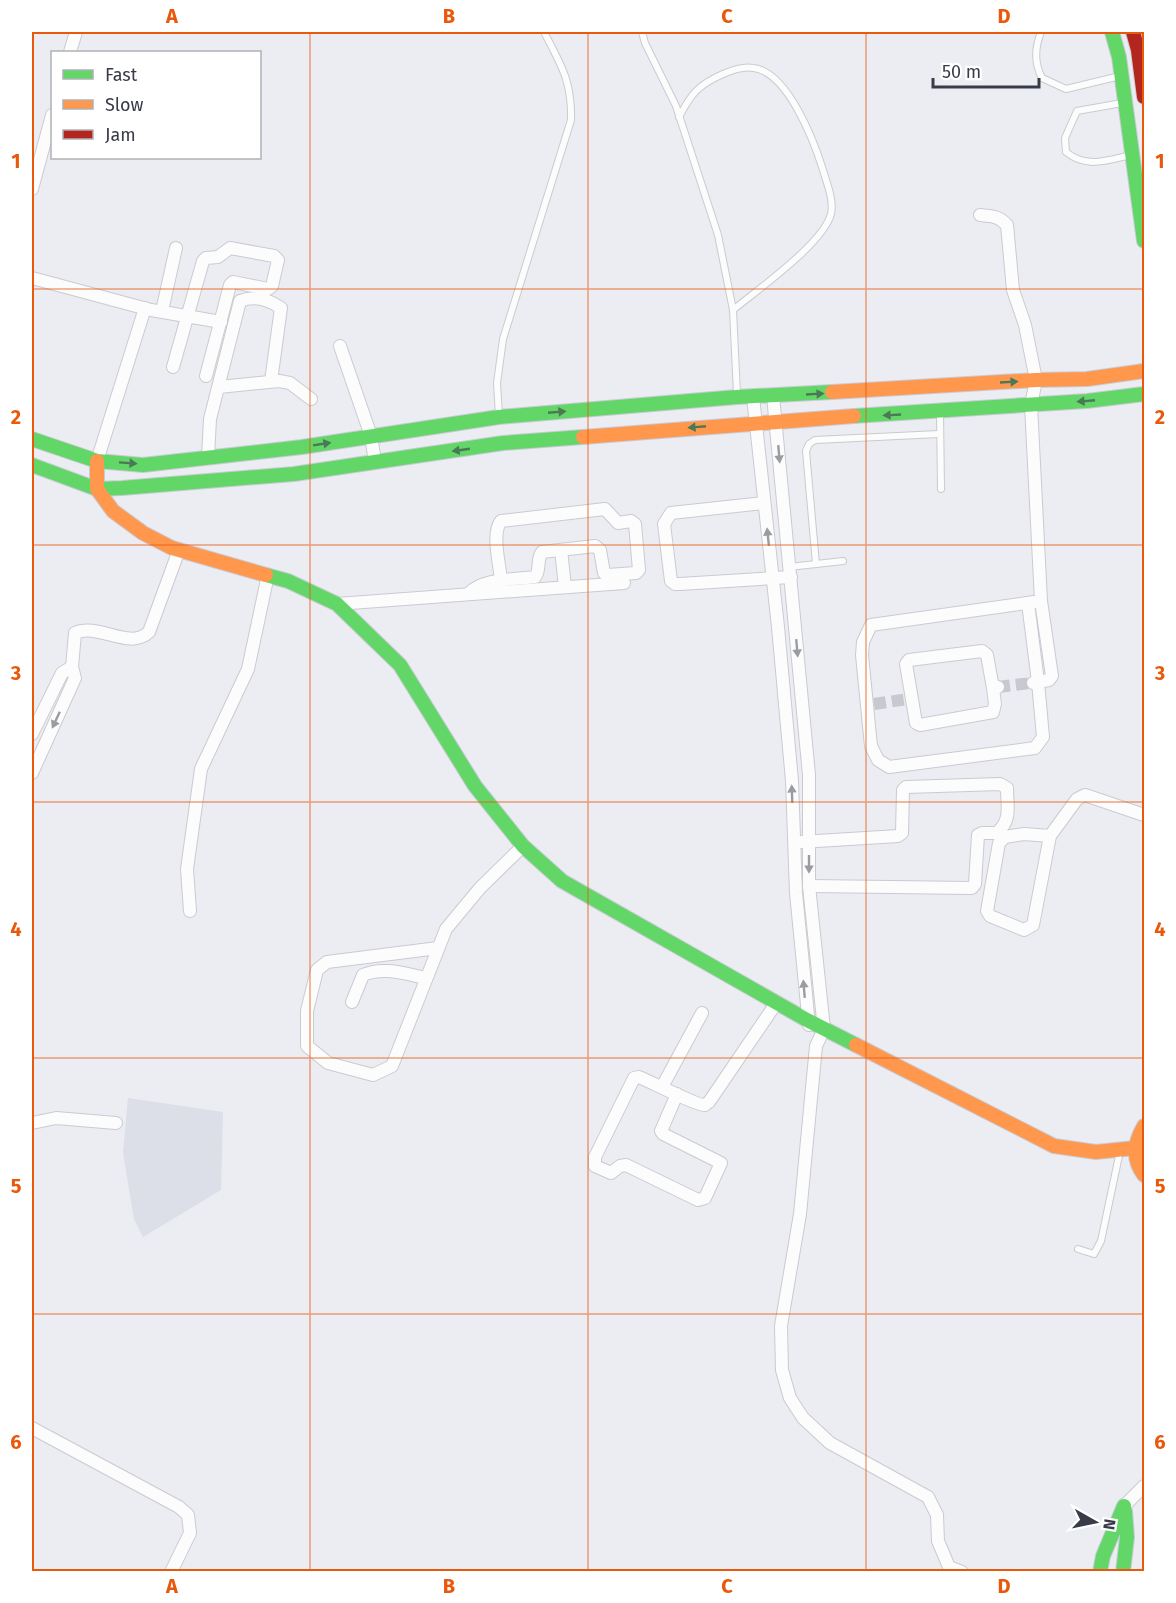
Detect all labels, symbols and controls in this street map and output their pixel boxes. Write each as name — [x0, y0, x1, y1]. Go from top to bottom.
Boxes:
text: A — [165, 4, 179, 28]
text: B — [443, 4, 455, 28]
text: C — [721, 4, 733, 28]
text: D — [997, 4, 1011, 28]
legend — [51, 51, 261, 159]
scale bar — [933, 51, 1040, 89]
text: 50 m — [942, 61, 981, 83]
text: Fast — [105, 64, 138, 86]
text: Slow — [105, 94, 144, 116]
text: Jam — [105, 124, 136, 146]
text: 1 — [11, 149, 21, 173]
text: 1 — [1155, 149, 1165, 173]
one-way arrow — [1000, 377, 1019, 386]
one-way arrow — [805, 389, 824, 398]
one-way arrow — [1077, 396, 1096, 406]
text: 2 — [11, 405, 21, 429]
text: 2 — [1155, 405, 1165, 429]
one-way arrow — [548, 407, 567, 417]
one-way arrow — [882, 410, 901, 419]
one-way arrow — [688, 422, 707, 432]
one-way arrow — [312, 439, 331, 448]
one-way arrow — [774, 444, 784, 463]
one-way arrow — [452, 445, 471, 454]
one-way arrow — [119, 459, 138, 468]
one-way arrow — [763, 528, 773, 547]
one-way arrow — [792, 639, 802, 658]
text: 3 — [10, 661, 21, 685]
text: 3 — [1154, 661, 1165, 685]
one-way arrow — [51, 712, 60, 729]
one-way arrow — [788, 785, 797, 804]
one-way arrow — [804, 854, 814, 873]
text: 4 — [10, 917, 22, 941]
text: 4 — [1154, 917, 1166, 941]
one-way arrow — [799, 979, 809, 998]
text: 5 — [11, 1174, 22, 1198]
text: 5 — [1155, 1174, 1166, 1198]
text: 6 — [10, 1430, 22, 1454]
text: 6 — [1154, 1430, 1166, 1454]
north arrow — [1065, 1492, 1125, 1552]
text: N — [1099, 1518, 1120, 1531]
text: A — [165, 1574, 179, 1598]
text: B — [443, 1574, 455, 1598]
text: C — [721, 1574, 733, 1598]
text: D — [997, 1574, 1011, 1598]

